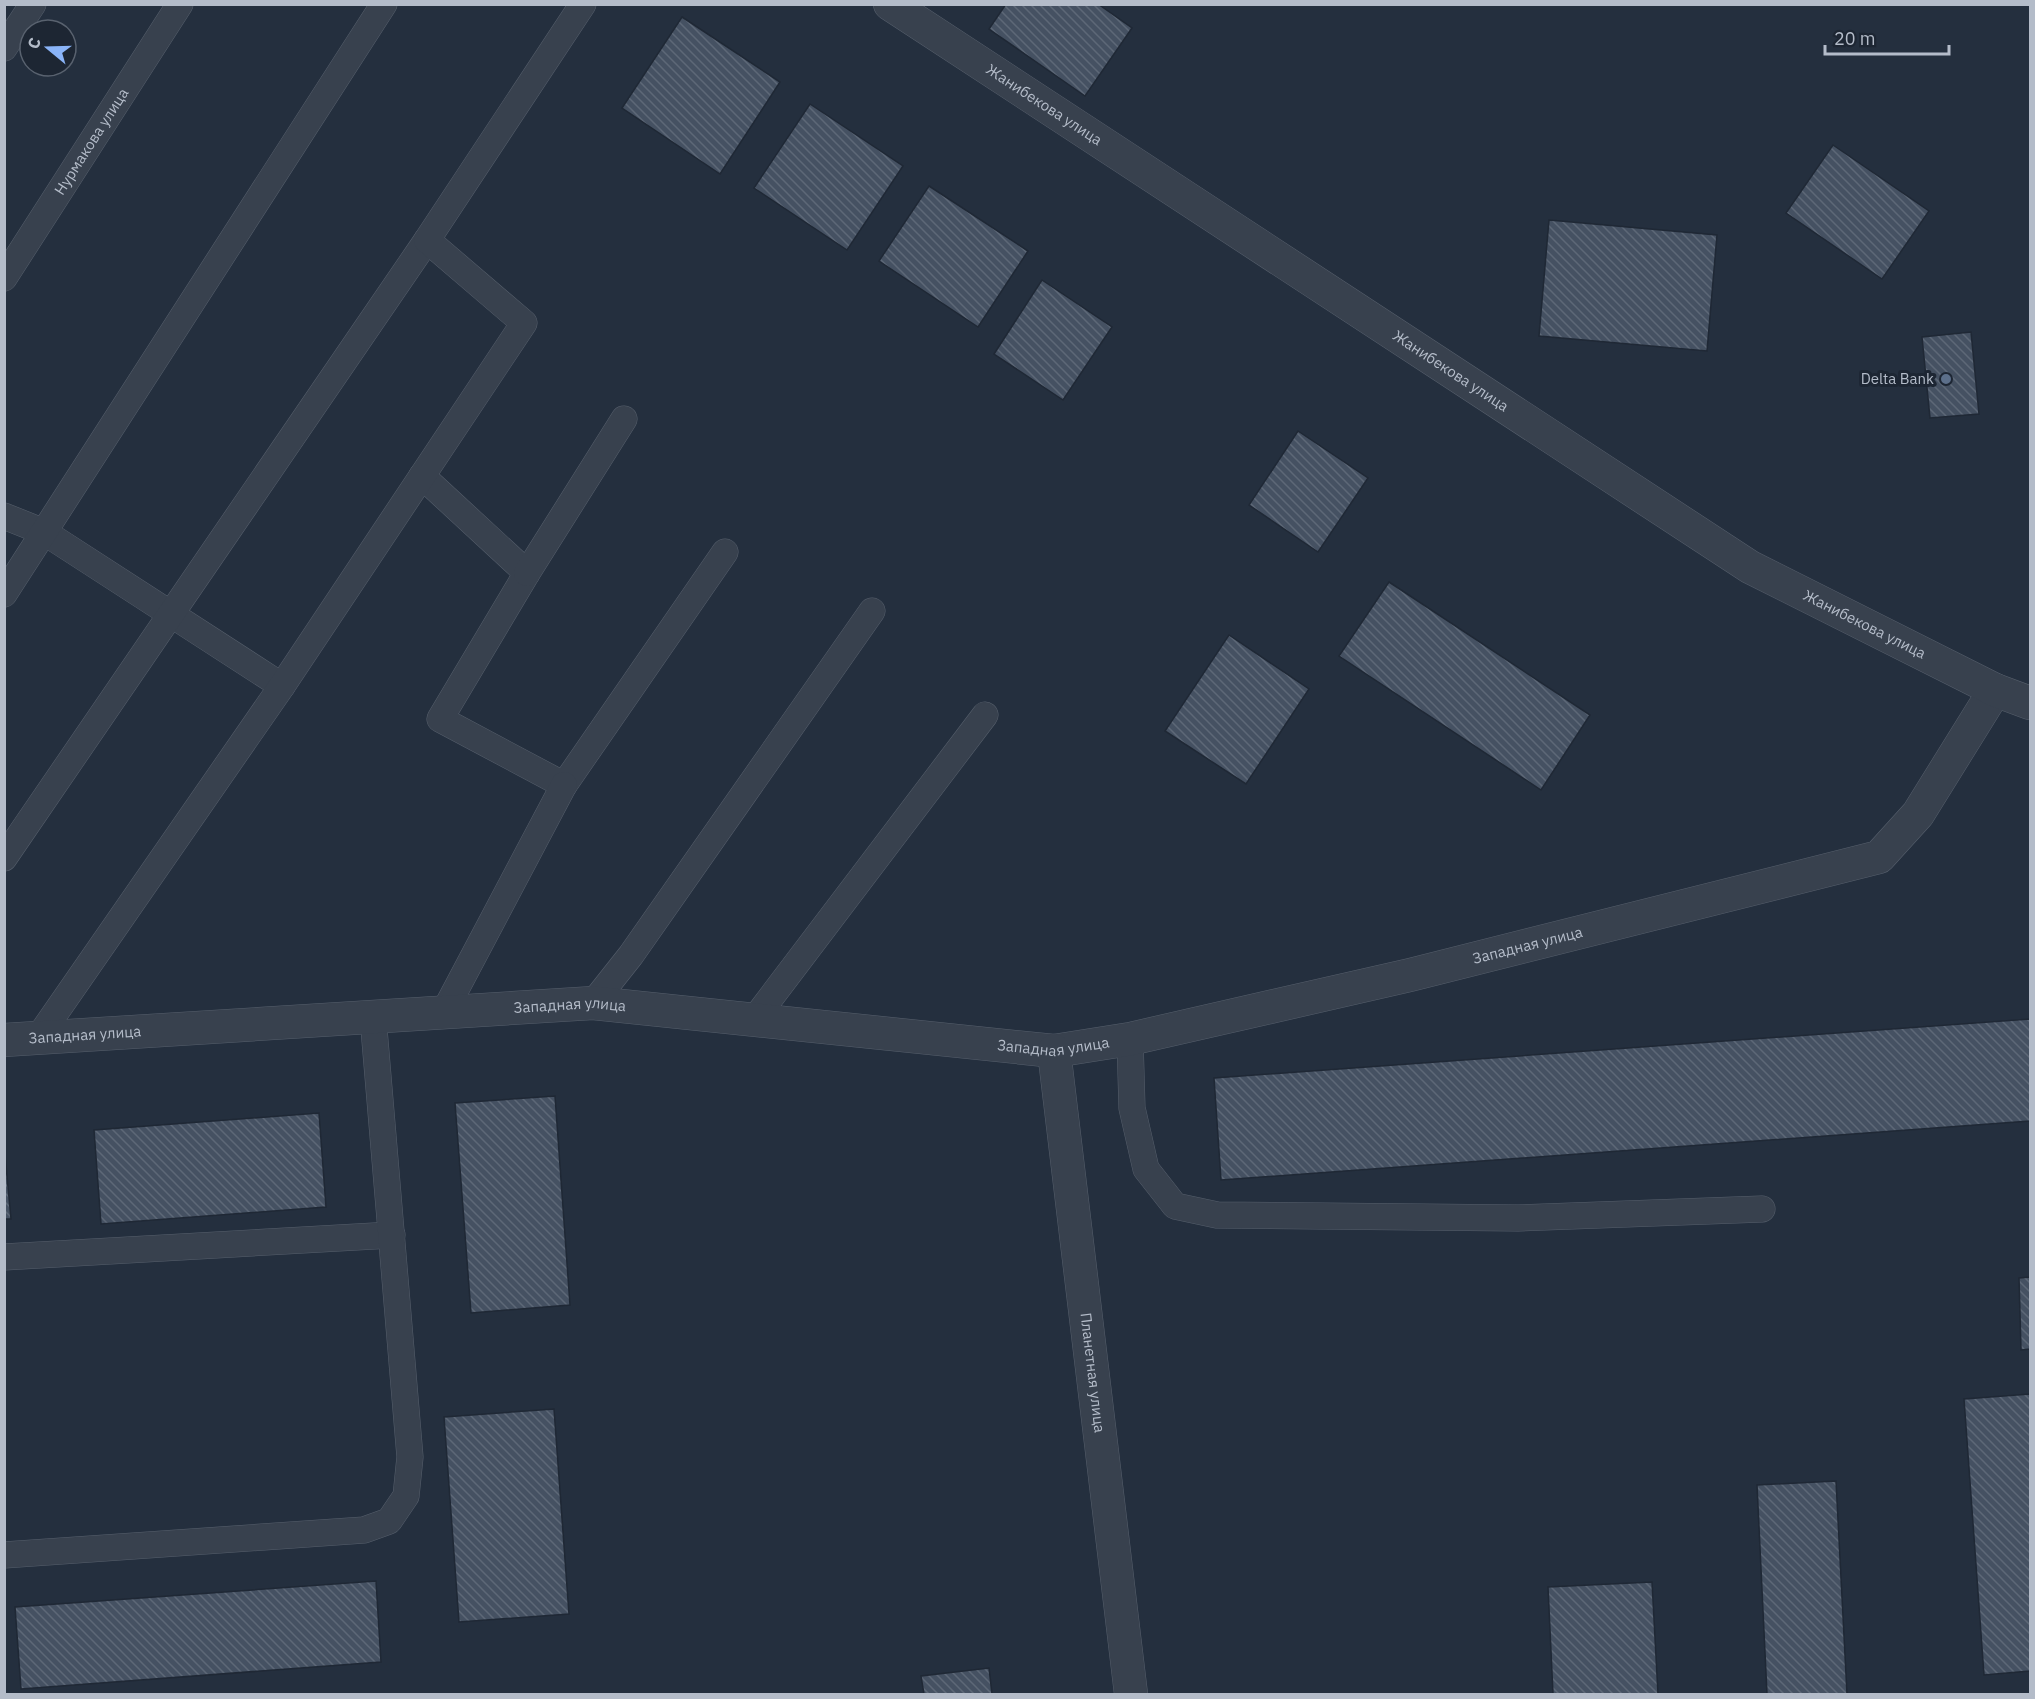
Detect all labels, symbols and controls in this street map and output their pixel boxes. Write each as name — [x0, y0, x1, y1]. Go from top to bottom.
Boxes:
north arrow — [18, 18, 78, 78]
scale bar — [1825, 18, 1950, 56]
text: 20 m — [1834, 27, 1876, 50]
text: С — [23, 35, 45, 51]
street label: Жанибекова улица — [983, 59, 1106, 149]
street label: Нурмакова улица — [50, 84, 132, 198]
street label: Жанибекова улица — [1389, 326, 1512, 415]
place label: Delta Bank — [1861, 369, 1934, 388]
marker: Delta Bank — [1939, 372, 1953, 386]
street label: Жанибекова улица — [1800, 585, 1929, 663]
street label: Западная улица — [1470, 922, 1584, 968]
street label: Западная улица — [513, 993, 627, 1017]
street label: Западная улица — [28, 1021, 142, 1047]
street label: Западная улица — [996, 1032, 1111, 1060]
street label: Планетная улица — [1076, 1311, 1110, 1434]

